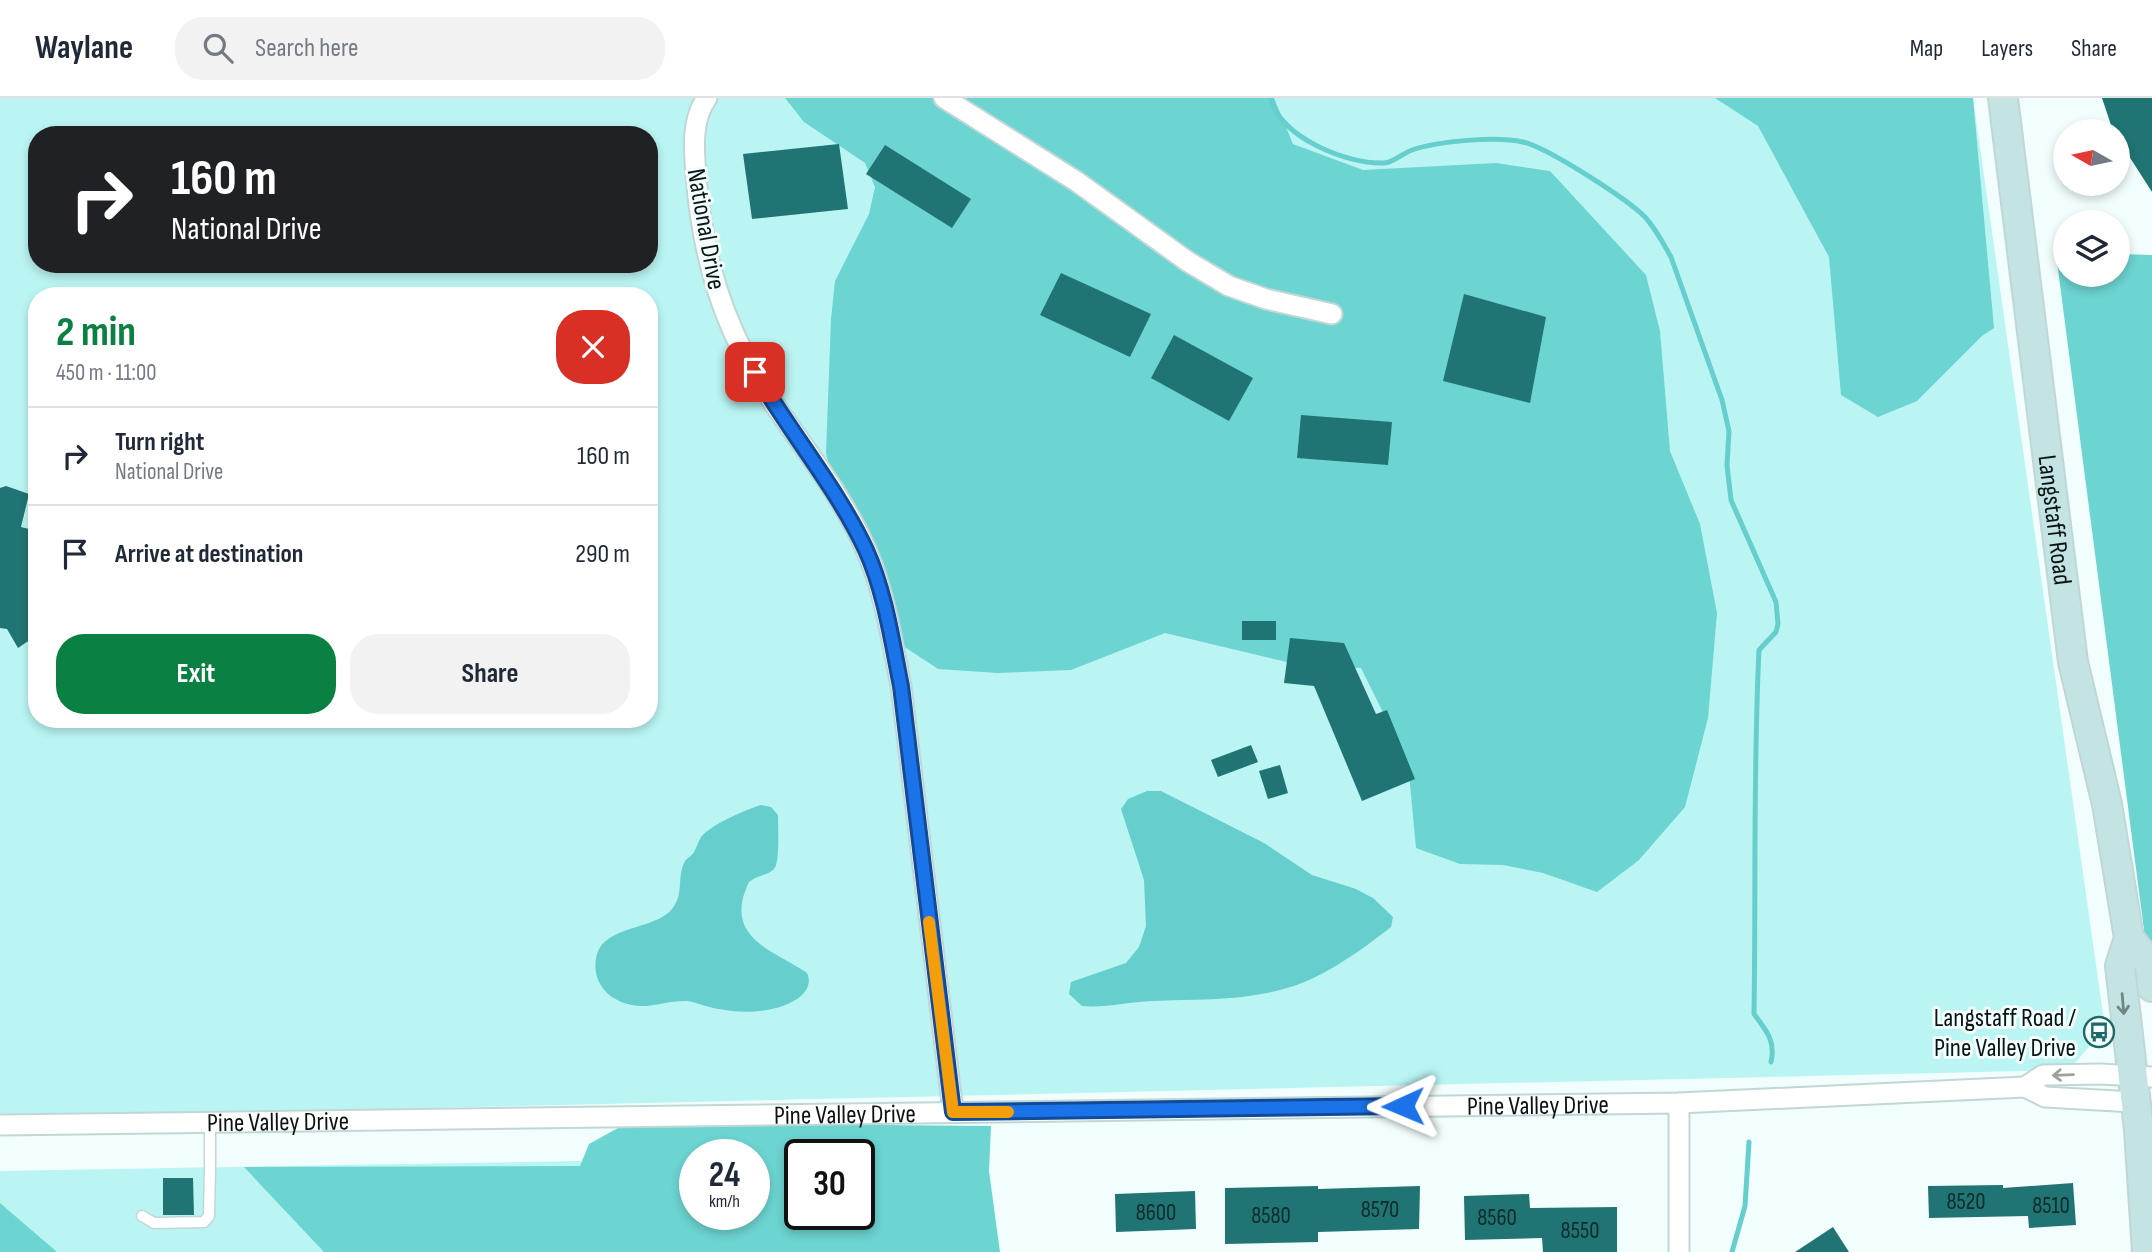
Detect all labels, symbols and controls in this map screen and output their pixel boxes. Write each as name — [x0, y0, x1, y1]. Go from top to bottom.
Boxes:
search box — [175, 17, 665, 80]
text: Waylane — [35, 28, 133, 68]
icon: search — [199, 29, 237, 67]
text: Search here — [255, 33, 358, 64]
text: Map — [1910, 34, 1943, 63]
text: Layers — [1981, 34, 2033, 63]
text: Share — [2071, 34, 2117, 63]
north arrow — [2053, 119, 2130, 196]
map controls — [2053, 119, 2130, 287]
text: 160 m — [171, 150, 277, 209]
icon: right — [56, 154, 147, 245]
street label: National Drive — [680, 166, 731, 292]
text: National Drive — [171, 210, 322, 249]
button: layers — [2053, 210, 2130, 287]
text: 2 min — [56, 307, 136, 358]
button: close — [556, 310, 630, 384]
pin — [725, 342, 785, 402]
icon: arrive — [736, 353, 774, 391]
text: 450 m · 11:00 — [56, 359, 156, 387]
text: Turn right — [115, 427, 204, 458]
icon: right — [56, 437, 94, 475]
text: 160 m — [577, 441, 630, 472]
street label: Langstaff Road — [2030, 453, 2077, 587]
text: National Drive — [115, 458, 223, 486]
icon: arrive — [56, 535, 94, 573]
text: Arrive at destination — [115, 539, 303, 570]
text: 290 m — [575, 539, 630, 570]
button: Exit — [56, 634, 336, 714]
button: Share — [350, 634, 630, 714]
one-way arrow — [2117, 992, 2130, 1015]
place label: Langstaff Road / Pine Valley Drive — [1934, 1003, 2076, 1064]
bus stop icon: Langstaff Road / Pine Valley Drive — [2082, 1015, 2116, 1049]
one-way arrow — [2051, 1068, 2074, 1081]
position arrow — [1366, 1069, 1440, 1143]
street label: Pine Valley Drive — [1467, 1090, 1609, 1123]
street label: Pine Valley Drive — [774, 1099, 916, 1132]
street label: Pine Valley Drive — [207, 1106, 349, 1139]
speed limit sign: 30 — [784, 1139, 875, 1230]
text: 24 — [709, 1154, 740, 1197]
house number: 8520 — [1946, 1188, 1986, 1216]
text: km/h — [709, 1191, 740, 1212]
house number: 8510 — [2032, 1192, 2070, 1220]
house number: 8570 — [1361, 1196, 1399, 1224]
house number: 8600 — [1136, 1199, 1176, 1227]
house number: 8580 — [1251, 1202, 1291, 1230]
house number: 8560 — [1477, 1204, 1517, 1232]
house number: 8550 — [1561, 1217, 1599, 1245]

